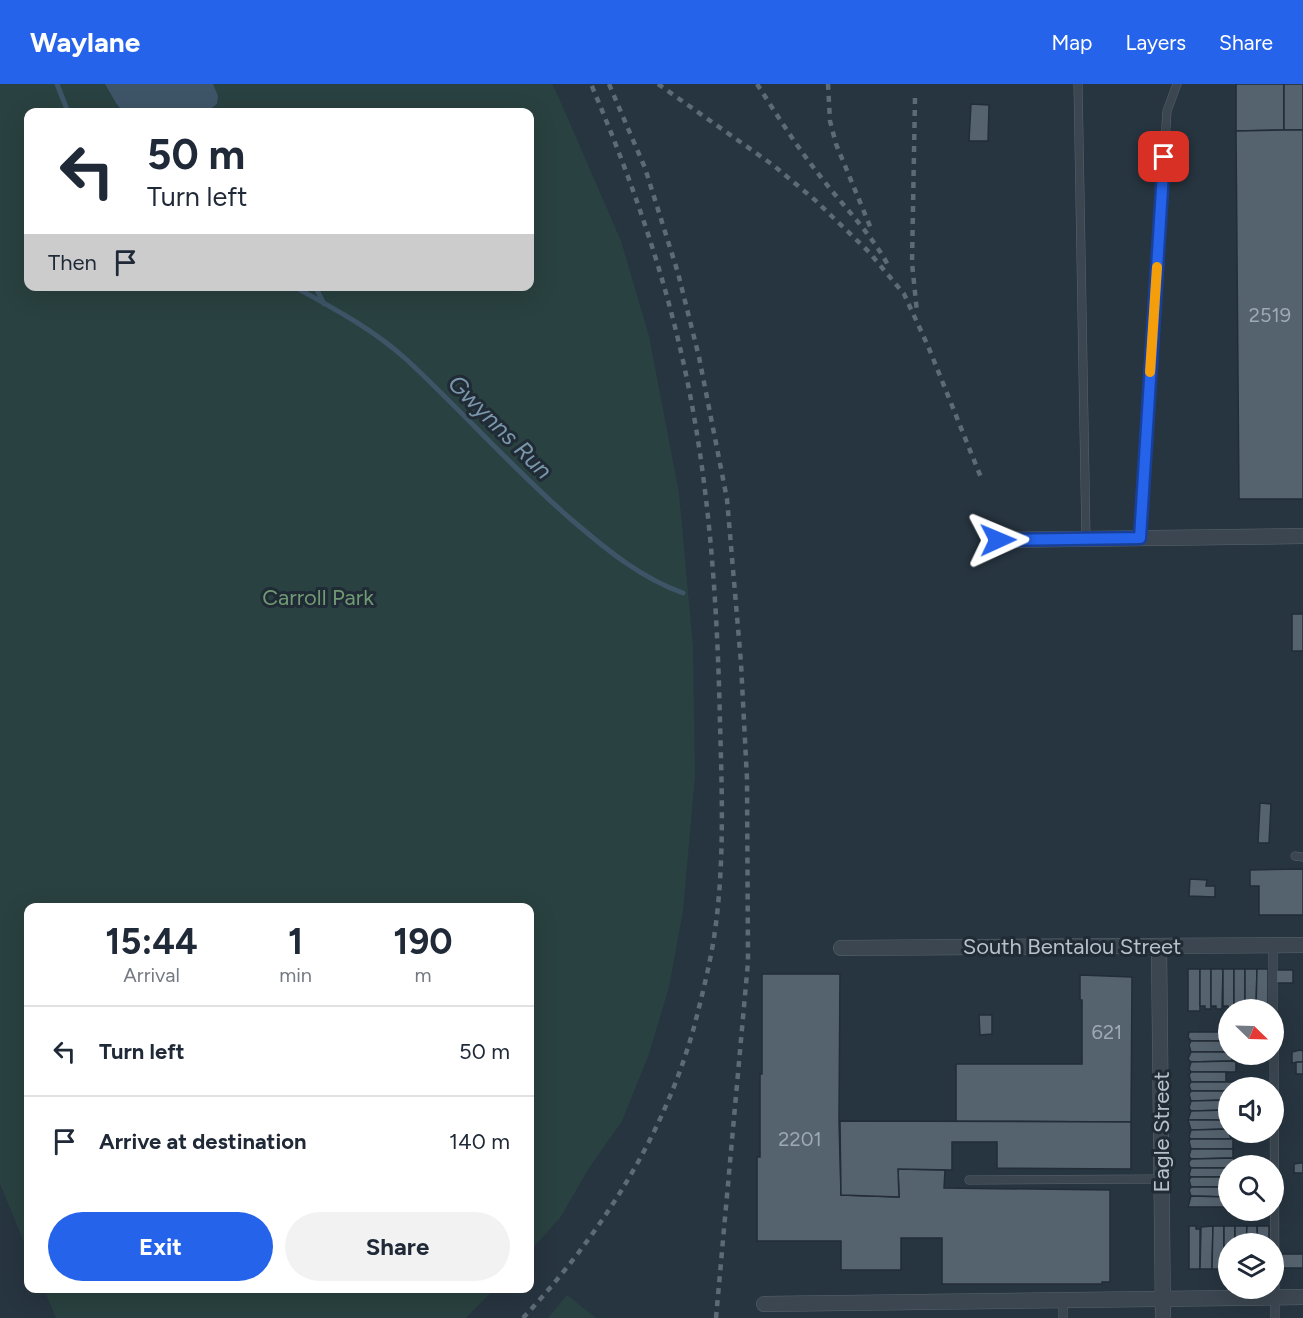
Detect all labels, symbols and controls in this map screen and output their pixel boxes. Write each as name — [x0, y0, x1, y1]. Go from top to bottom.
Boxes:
text: Waylane — [30, 25, 140, 59]
text: Map — [1052, 30, 1092, 55]
text: Layers — [1125, 30, 1186, 55]
text: Share — [1219, 30, 1273, 55]
text: 50 m — [147, 129, 245, 180]
pin — [1138, 131, 1189, 182]
icon: left — [48, 132, 126, 210]
icon: arrive — [1147, 140, 1180, 173]
text: Turn left — [147, 180, 247, 213]
icon: arrive — [109, 246, 142, 279]
text: Then — [48, 249, 97, 276]
house number: 2519 — [1249, 303, 1291, 327]
water label: Gwynns Run — [442, 368, 559, 485]
position arrow — [966, 508, 1030, 572]
park label: Carroll Park — [262, 584, 374, 611]
text: 15:44 — [105, 920, 198, 963]
text: 1 — [288, 920, 303, 963]
text: 190 — [393, 920, 453, 963]
street label: South Bentalou Street — [963, 933, 1181, 960]
text: Arrival — [123, 963, 180, 987]
text: min — [279, 963, 312, 987]
text: m — [414, 963, 431, 987]
north arrow — [1218, 999, 1284, 1065]
map controls — [1218, 999, 1284, 1299]
house number: 621 — [1092, 1020, 1122, 1044]
icon: left — [48, 1035, 81, 1068]
text: Turn left — [99, 1038, 185, 1065]
text: 50 m — [459, 1038, 510, 1065]
street label: Eagle Street — [1148, 1071, 1175, 1193]
button: sound — [1218, 1077, 1284, 1143]
icon: arrive — [48, 1125, 81, 1158]
house number: 2201 — [778, 1127, 822, 1151]
text: Arrive at destination — [99, 1128, 307, 1155]
text: 140 m — [449, 1128, 510, 1155]
button: search — [1218, 1155, 1284, 1221]
button: Exit — [48, 1212, 273, 1281]
button: Share — [285, 1212, 510, 1281]
button: layers — [1218, 1233, 1284, 1299]

